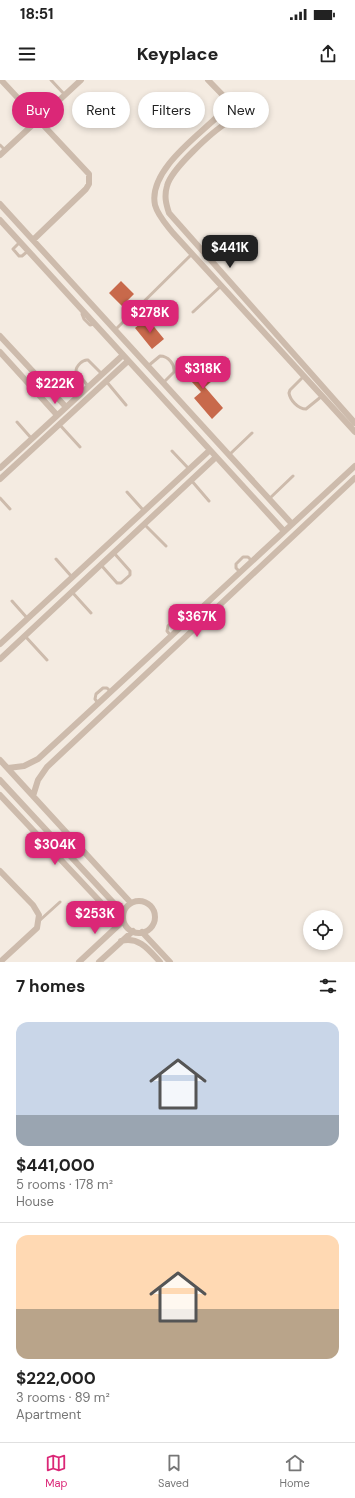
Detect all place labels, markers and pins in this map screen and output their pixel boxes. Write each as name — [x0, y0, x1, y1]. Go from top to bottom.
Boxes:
pin: $441K — [202, 235, 258, 269]
pin: $278K — [122, 300, 178, 334]
pin: $318K — [175, 356, 231, 390]
pin: $222K — [27, 371, 83, 405]
pin: $367K — [169, 604, 225, 638]
pin: $304K — [27, 832, 83, 866]
pin: $253K — [67, 901, 123, 935]

